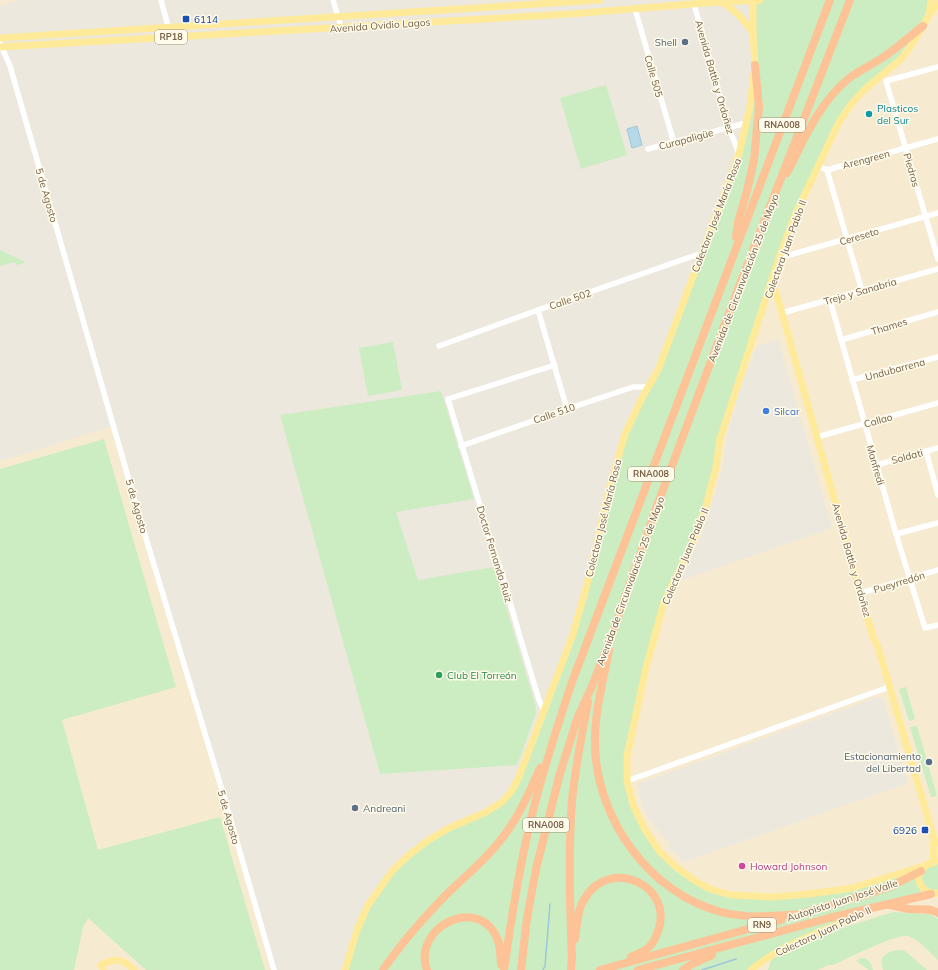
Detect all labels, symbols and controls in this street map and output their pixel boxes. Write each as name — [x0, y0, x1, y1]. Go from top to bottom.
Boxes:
place label: 6114 — [194, 13, 218, 26]
marker: 6114 — [181, 14, 191, 24]
street label: Avenida Ovidio Lagos — [329, 15, 431, 36]
street label: Avenida Battle y Ordoñez — [692, 19, 737, 136]
road number: RP18 — [155, 30, 187, 44]
place label: Shell — [655, 36, 677, 49]
marker: Shell — [680, 37, 690, 47]
street label: Calle 505 — [641, 53, 666, 99]
place label: Plasticos del Sur — [877, 102, 918, 127]
marker: Plasticos del Sur — [864, 109, 874, 119]
road number: RNA008 — [759, 118, 805, 132]
street label: Curapaligüe — [657, 126, 715, 153]
street label: Arengreen — [841, 147, 891, 172]
street label: Piedras — [900, 152, 923, 189]
street label: Colectora José María Rosa — [689, 156, 744, 274]
street label: 5 de Agosto — [33, 167, 61, 224]
street label: Avenida de Circunvalación 25 de Mayo — [705, 192, 782, 364]
street label: Colectora Juan Pablo II — [762, 198, 809, 300]
street label: Cereseto — [838, 225, 881, 248]
street label: Trejo y Sanabria — [822, 275, 898, 308]
street label: Calle 502 — [547, 286, 593, 313]
street label: Thames — [870, 315, 909, 338]
street label: Undubarrena — [864, 355, 926, 384]
street label: Calle 510 — [531, 400, 577, 427]
place label: Silcar — [774, 405, 800, 418]
marker: Silcar — [761, 406, 771, 416]
street label: Callao — [862, 410, 894, 431]
street label: Manfredi — [864, 444, 887, 487]
street label: Soldati — [890, 446, 924, 467]
street label: Colectora José María Rosa — [583, 458, 624, 578]
road number: RNA008 — [628, 467, 674, 481]
street label: 5 de Agosto — [123, 478, 151, 535]
street label: Avenida de Circunvalación 25 de Mayo — [594, 494, 667, 668]
street label: Avenida Battle y Ordoñez — [829, 502, 874, 619]
street label: Doctor Fernando Ruiz — [474, 504, 515, 604]
street label: Colectora Juan Pablo II — [659, 506, 712, 607]
street label: Pueyrredón — [872, 568, 927, 596]
place label: Club El Torreón — [447, 669, 517, 682]
marker: Club El Torreón — [434, 670, 444, 680]
place label: Estacionamiento del Libertad — [844, 750, 921, 775]
marker: Estacionamiento del Libertad — [924, 757, 934, 767]
street label: 5 de Agosto — [215, 789, 243, 846]
place label: Andreani — [363, 802, 405, 815]
marker: Andreani — [350, 803, 360, 813]
road number: RNA008 — [523, 818, 569, 832]
place label: 6926 — [893, 824, 917, 837]
marker: 6926 — [920, 825, 930, 835]
place label: Howard Johnson — [750, 860, 827, 873]
marker: Howard Johnson — [737, 861, 747, 871]
street label: Autopista Juan José Valle — [785, 876, 899, 925]
street label: Colectora Juan Pablo II — [773, 904, 873, 959]
road number: RN9 — [748, 918, 776, 932]

